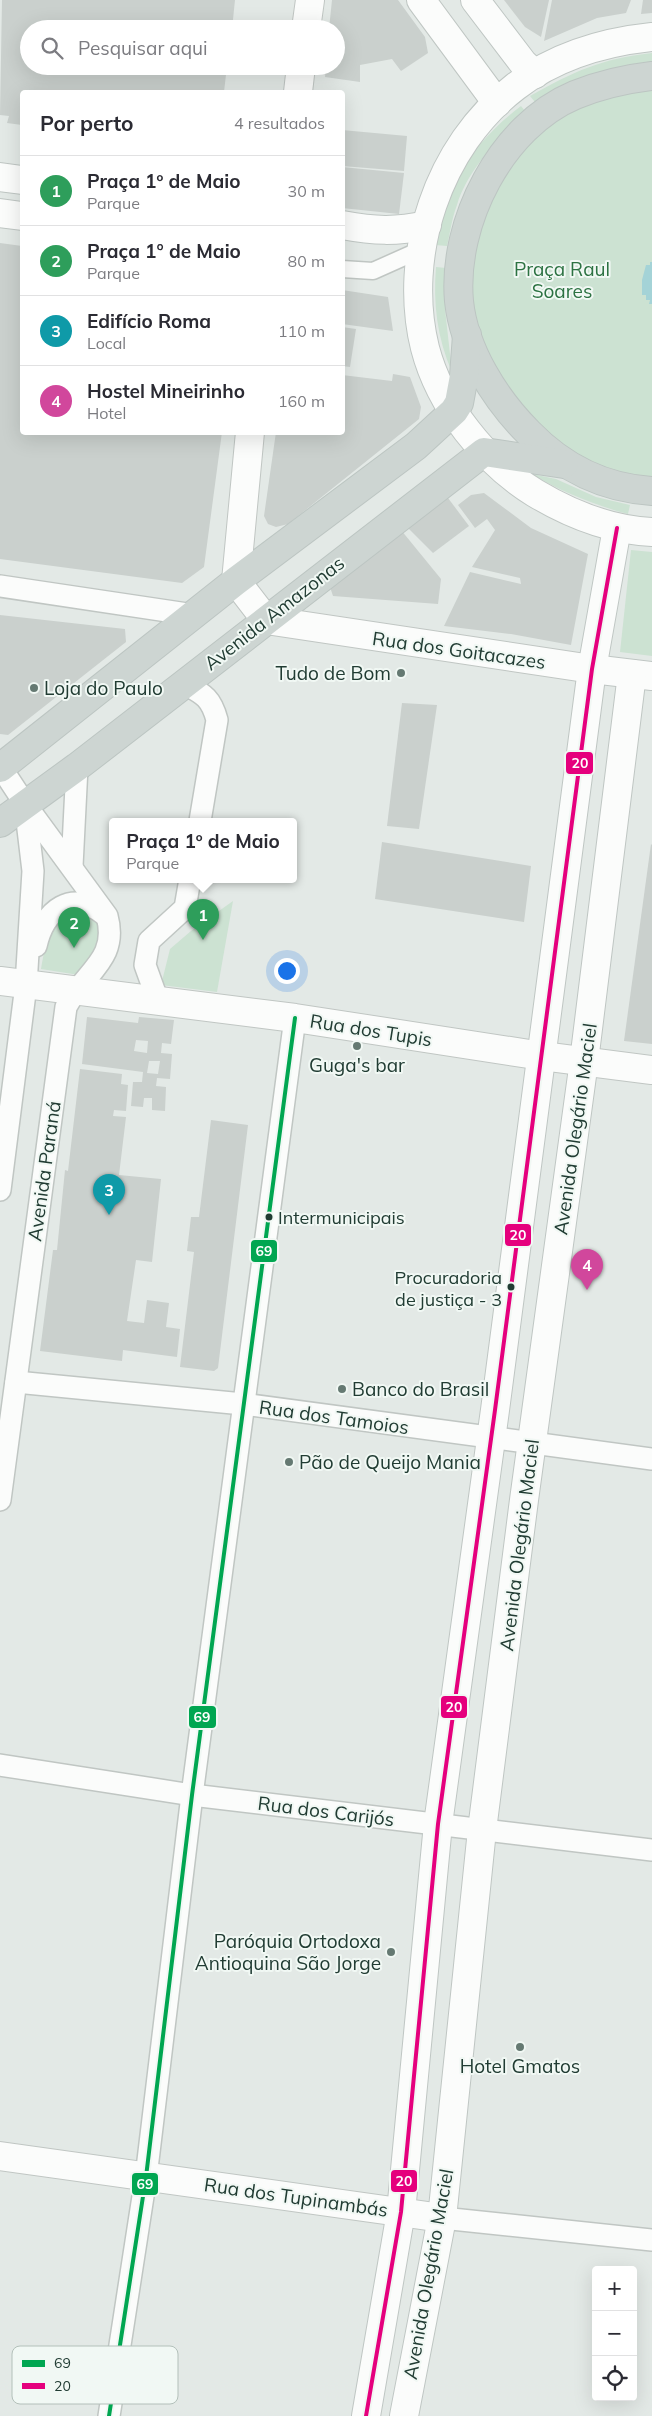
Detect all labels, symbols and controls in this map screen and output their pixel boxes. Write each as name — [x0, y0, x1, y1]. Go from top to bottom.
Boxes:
search box — [20, 20, 345, 75]
icon: search — [38, 34, 66, 62]
text: Pesquisar aqui — [78, 36, 208, 60]
text: Por perto — [40, 110, 134, 136]
text: 4 resultados — [234, 113, 325, 133]
text: Praça 1º de Maio — [87, 169, 240, 193]
text: 1 — [51, 181, 61, 201]
text: 30 m — [288, 181, 325, 201]
text: Parque — [87, 193, 140, 213]
text: Praça 1° de Maio — [87, 239, 241, 263]
text: 2 — [51, 251, 61, 271]
text: 80 m — [288, 251, 325, 271]
park label: Praça Raul Soares — [514, 257, 610, 303]
text: Parque — [87, 263, 140, 283]
text: Edifício Roma — [87, 309, 211, 333]
text: 3 — [51, 321, 61, 341]
text: 110 m — [278, 321, 325, 341]
text: Local — [87, 333, 126, 353]
text: Hostel Mineirinho — [87, 379, 245, 403]
text: 4 — [51, 391, 61, 411]
text: 160 m — [278, 391, 325, 411]
text: Hotel — [87, 403, 126, 423]
street label: Avenida Amazonas — [199, 551, 349, 675]
street label: Rua dos Goitacazes — [371, 626, 547, 674]
place label: Tudo de Bom — [276, 661, 391, 685]
marker: Tudo de Bom — [395, 667, 407, 679]
place label: Loja do Paulo — [44, 676, 163, 700]
marker: Loja do Paulo — [28, 682, 40, 694]
line badge: 20 — [565, 751, 594, 775]
text: 20 — [572, 754, 588, 772]
popup — [109, 818, 297, 883]
text: Praça 1º de Maio — [126, 829, 280, 853]
text: Parque — [126, 853, 179, 873]
pin: 1 — [187, 899, 219, 940]
pin: 2 — [58, 907, 90, 948]
your location — [274, 958, 300, 984]
street label: Rua dos Tupis — [308, 1008, 434, 1052]
street label: Avenida Olegário Maciel — [548, 1022, 602, 1236]
marker: Guga's bar — [351, 1040, 363, 1052]
place label: Guga's bar — [309, 1053, 405, 1077]
street label: Avenida Paraná — [22, 1099, 66, 1243]
pin: 3 — [93, 1174, 125, 1215]
place label: Intermunicipais — [278, 1206, 405, 1229]
marker: Intermunicipais — [264, 1212, 274, 1222]
line badge: 20 — [504, 1223, 532, 1247]
text: 20 — [510, 1226, 526, 1244]
line badge: 69 — [250, 1239, 278, 1263]
text: 69 — [256, 1242, 272, 1260]
pin: 4 — [571, 1249, 603, 1290]
place label: Procuradoria de justiça - 3 — [395, 1266, 502, 1311]
marker: Procuradoria de justiça - 3 — [506, 1282, 516, 1292]
place label: Banco do Brasil — [352, 1377, 489, 1401]
marker: Banco do Brasil — [336, 1383, 348, 1395]
street label: Rua dos Tamoios — [258, 1395, 410, 1439]
street label: Avenida Olegário Maciel — [494, 1438, 544, 1652]
place label: Pão de Queijo Mania — [299, 1450, 481, 1474]
marker: Pão de Queijo Mania — [283, 1456, 295, 1468]
line badge: 20 — [440, 1695, 468, 1719]
text: 20 — [446, 1698, 462, 1716]
line badge: 69 — [188, 1705, 217, 1729]
text: 69 — [194, 1708, 210, 1726]
street label: Rua dos Carijós — [256, 1791, 396, 1831]
place label: Paróquia Ortodoxa Antioquina São Jorge — [195, 1929, 381, 1975]
marker: Paróquia Ortodoxa Antioquina São Jorge — [385, 1946, 397, 1958]
marker: Hotel Gmatos — [514, 2041, 526, 2053]
place label: Hotel Gmatos — [460, 2054, 580, 2078]
street label: Avenida Olegário Maciel — [398, 2167, 458, 2381]
line badge: 20 — [390, 2169, 418, 2193]
line badge: 69 — [131, 2172, 159, 2196]
street label: Rua dos Tupinambás — [202, 2172, 390, 2222]
text: 20 — [396, 2172, 412, 2190]
text: 69 — [137, 2175, 153, 2193]
map controls — [592, 2266, 637, 2401]
button: + — [592, 2266, 637, 2311]
button: − — [592, 2311, 637, 2356]
legend — [12, 2346, 178, 2404]
text: 69 — [54, 2354, 71, 2372]
button: locate — [592, 2356, 637, 2401]
text: 20 — [54, 2377, 71, 2395]

